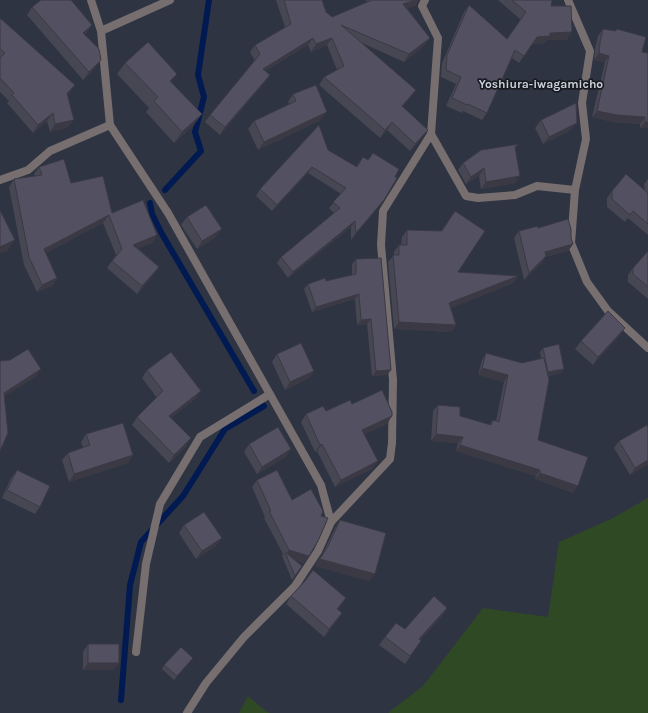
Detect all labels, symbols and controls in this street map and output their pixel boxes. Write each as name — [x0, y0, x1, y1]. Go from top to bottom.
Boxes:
district label: Yoshiura-iwagamicho — [479, 77, 603, 91]

